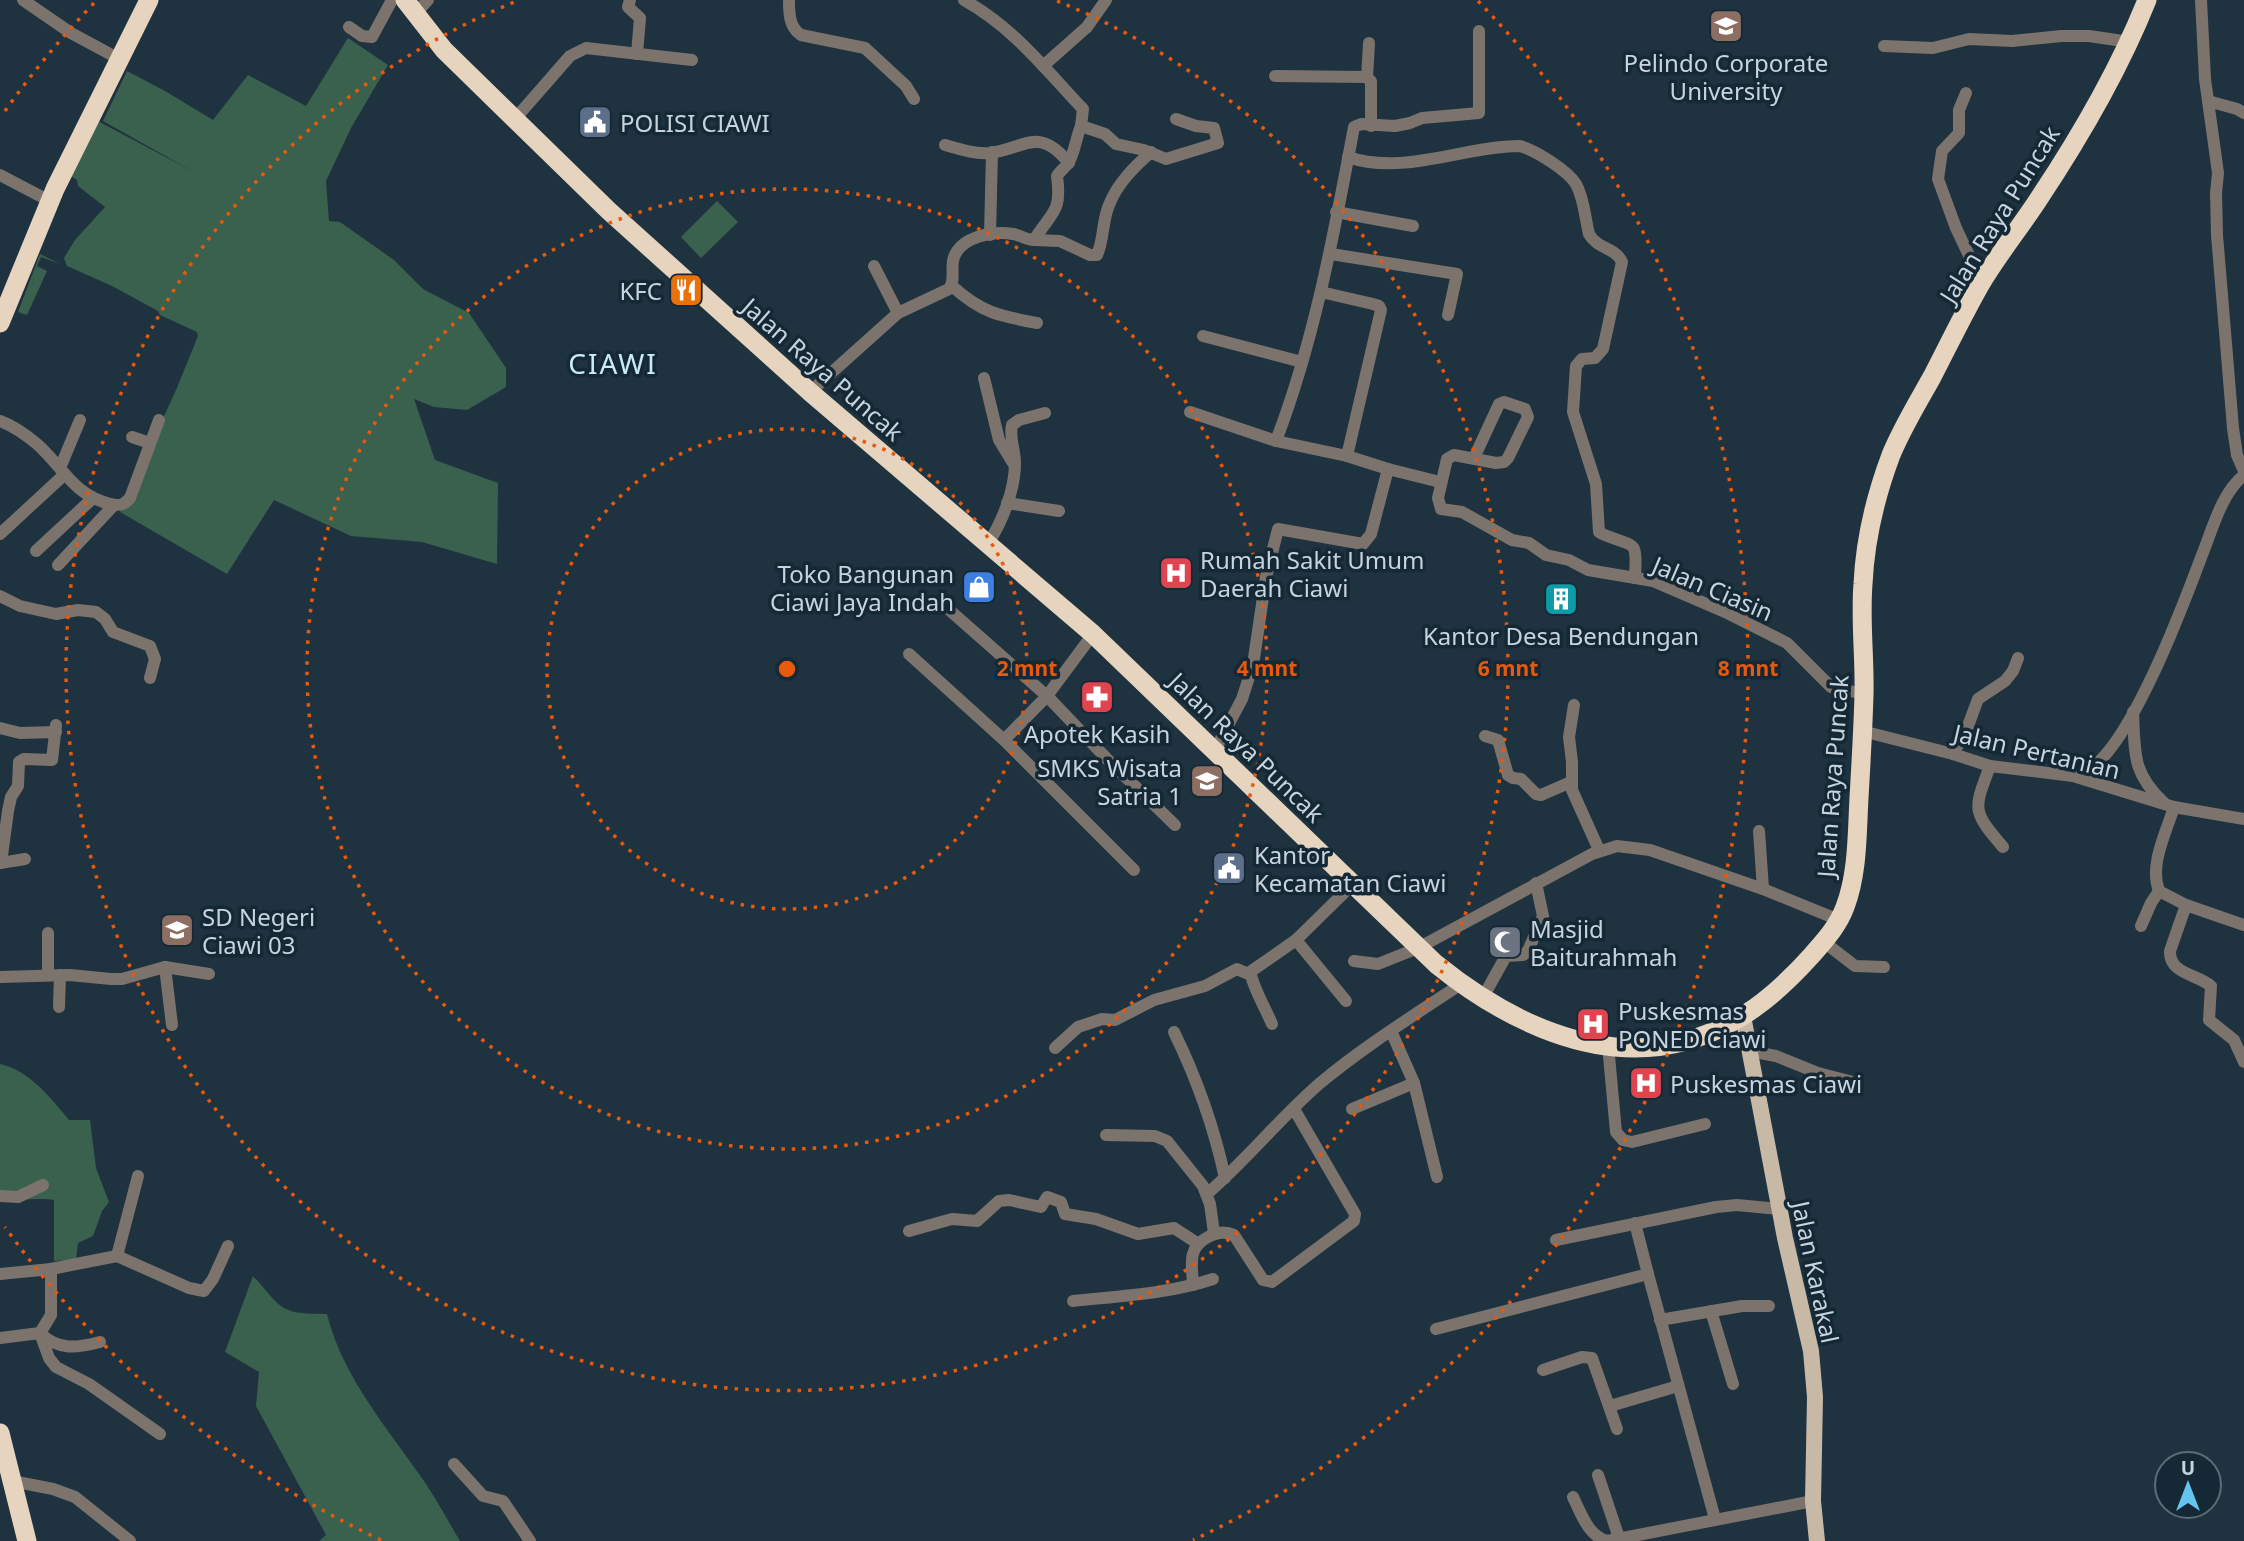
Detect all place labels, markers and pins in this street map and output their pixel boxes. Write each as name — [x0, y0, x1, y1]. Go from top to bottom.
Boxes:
school or university icon: Pelindo Corporate University — [1707, 7, 1745, 45]
place label: Pelindo Corporate University — [1624, 46, 1828, 107]
public building icon: POLISI CIAWI — [576, 103, 614, 141]
place label: POLISI CIAWI — [620, 106, 770, 139]
restaurant icon: KFC — [667, 271, 705, 309]
place label: KFC — [620, 274, 662, 307]
place label: Rumah Sakit Umum Daerah Ciawi — [1200, 543, 1425, 604]
hospital icon: Rumah Sakit Umum Daerah Ciawi — [1157, 554, 1195, 592]
place label: Toko Bangunan Ciawi Jaya Indah — [770, 557, 954, 618]
shop icon: Toko Bangunan Ciawi Jaya Indah — [960, 568, 998, 606]
building icon: Kantor Desa Bendungan — [1542, 580, 1580, 618]
place label: Kantor Desa Bendungan — [1423, 619, 1699, 652]
centre of rings — [775, 657, 799, 681]
pharmacy icon: Apotek Kasih — [1078, 678, 1116, 716]
place label: Apotek Kasih — [1024, 717, 1170, 750]
place label: SMKS Wisata Satria 1 — [1037, 751, 1182, 812]
school or university icon: SMKS Wisata Satria 1 — [1188, 762, 1226, 800]
place label: Kantor Kecamatan Ciawi — [1254, 838, 1446, 899]
public building icon: Kantor Kecamatan Ciawi — [1210, 849, 1248, 887]
place label: SD Negeri Ciawi 03 — [202, 900, 315, 961]
school or university icon: SD Negeri Ciawi 03 — [158, 911, 196, 949]
place label: Masjid Baiturahmah — [1530, 912, 1677, 973]
mosque icon: Masjid Baiturahmah — [1486, 923, 1524, 961]
place label: Puskesmas PONED Ciawi — [1618, 994, 1767, 1055]
hospital icon: Puskesmas PONED Ciawi — [1574, 1005, 1612, 1043]
hospital icon: Puskesmas Ciawi — [1627, 1064, 1665, 1102]
place label: Puskesmas Ciawi — [1670, 1067, 1862, 1100]

